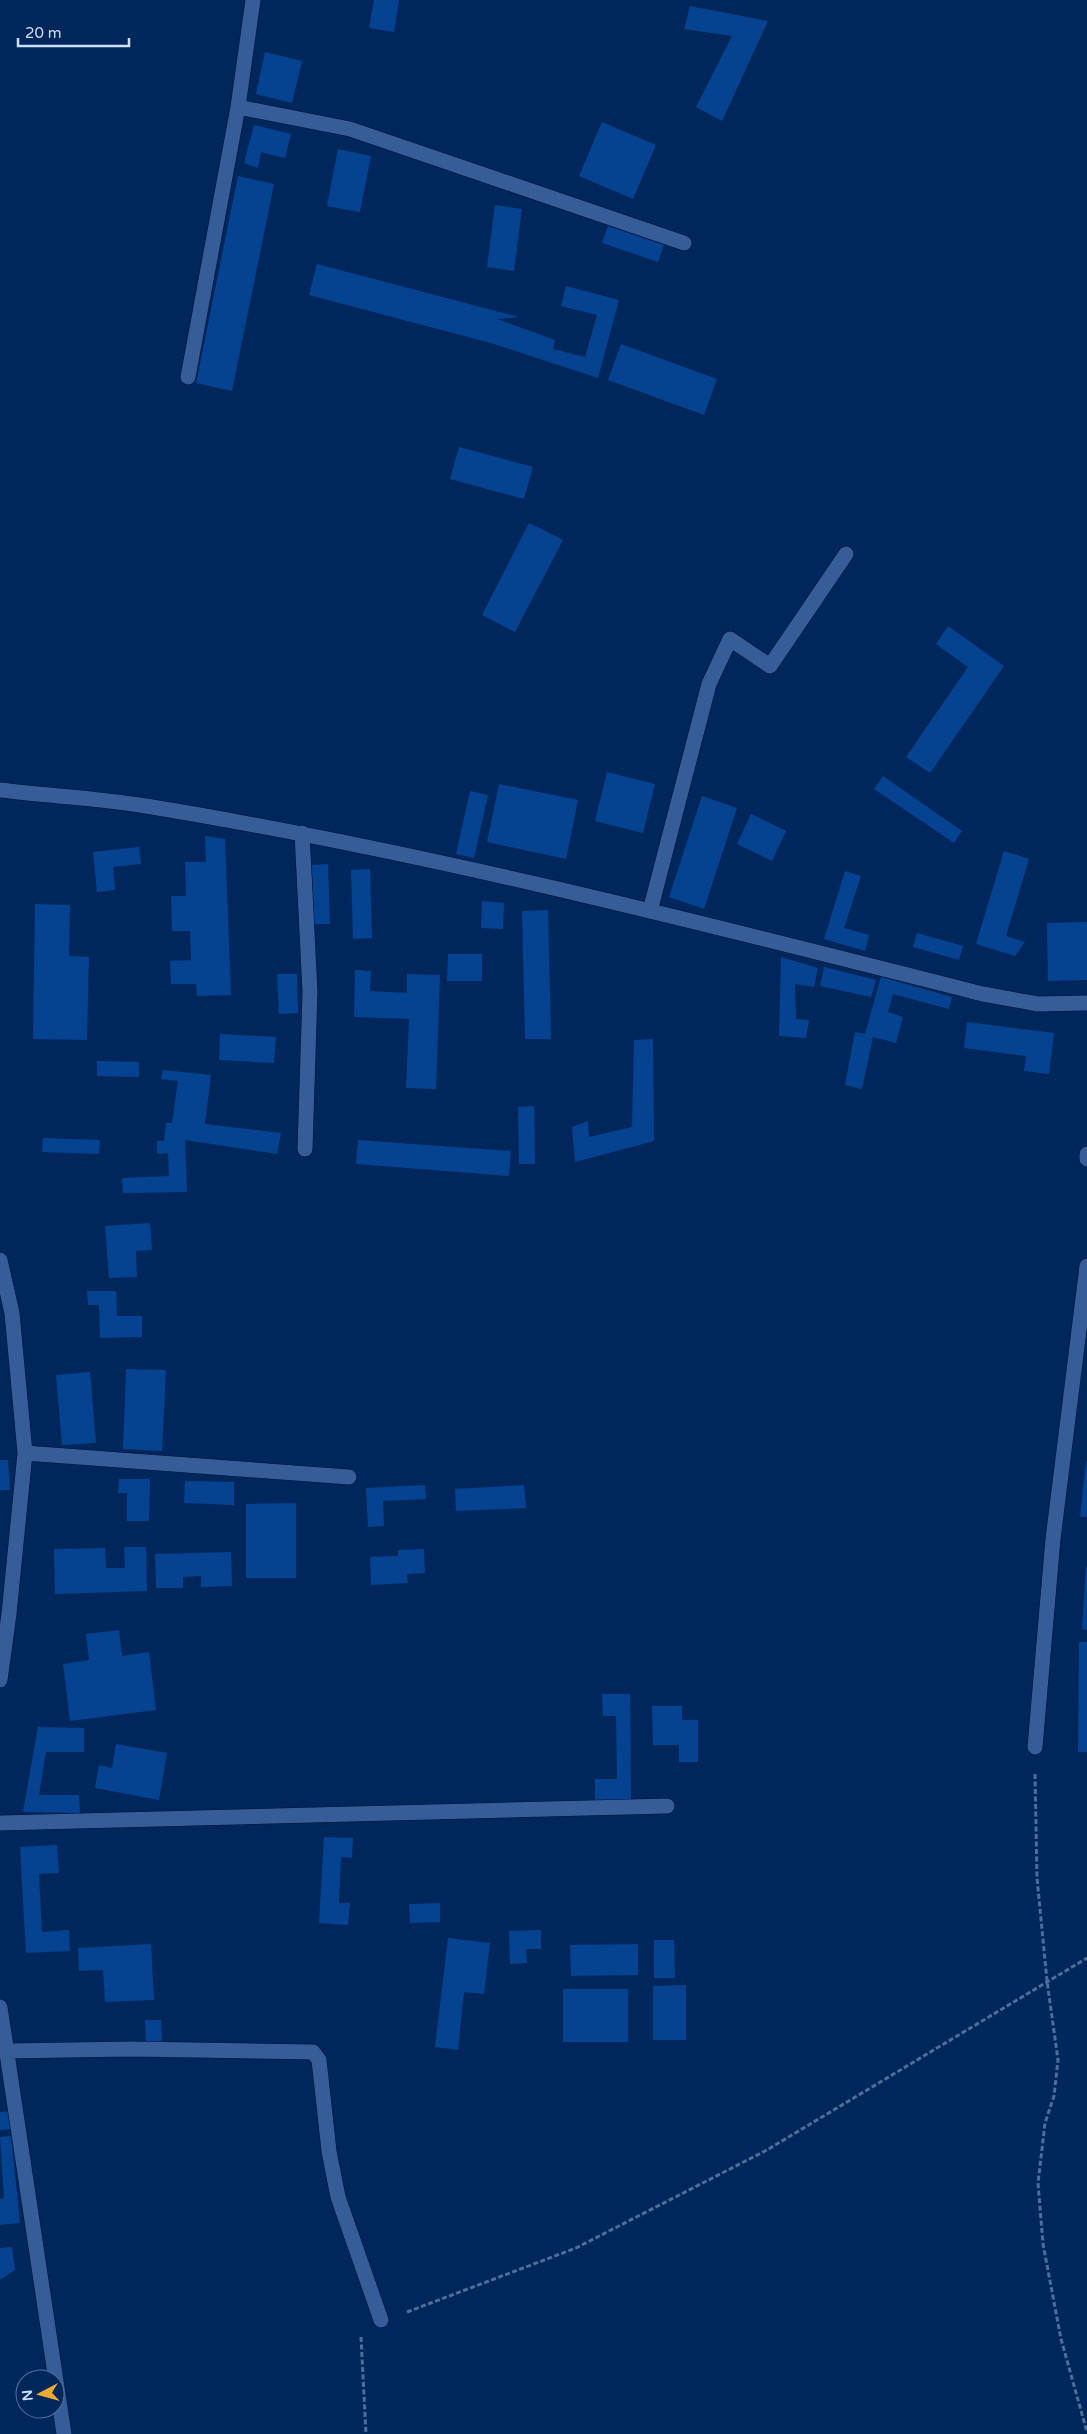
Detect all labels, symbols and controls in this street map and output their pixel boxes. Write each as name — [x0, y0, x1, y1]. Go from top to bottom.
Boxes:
scale bar — [18, 15, 129, 47]
text: 20 m — [25, 24, 62, 42]
north arrow — [15, 2369, 65, 2419]
text: N — [19, 2389, 37, 2402]

